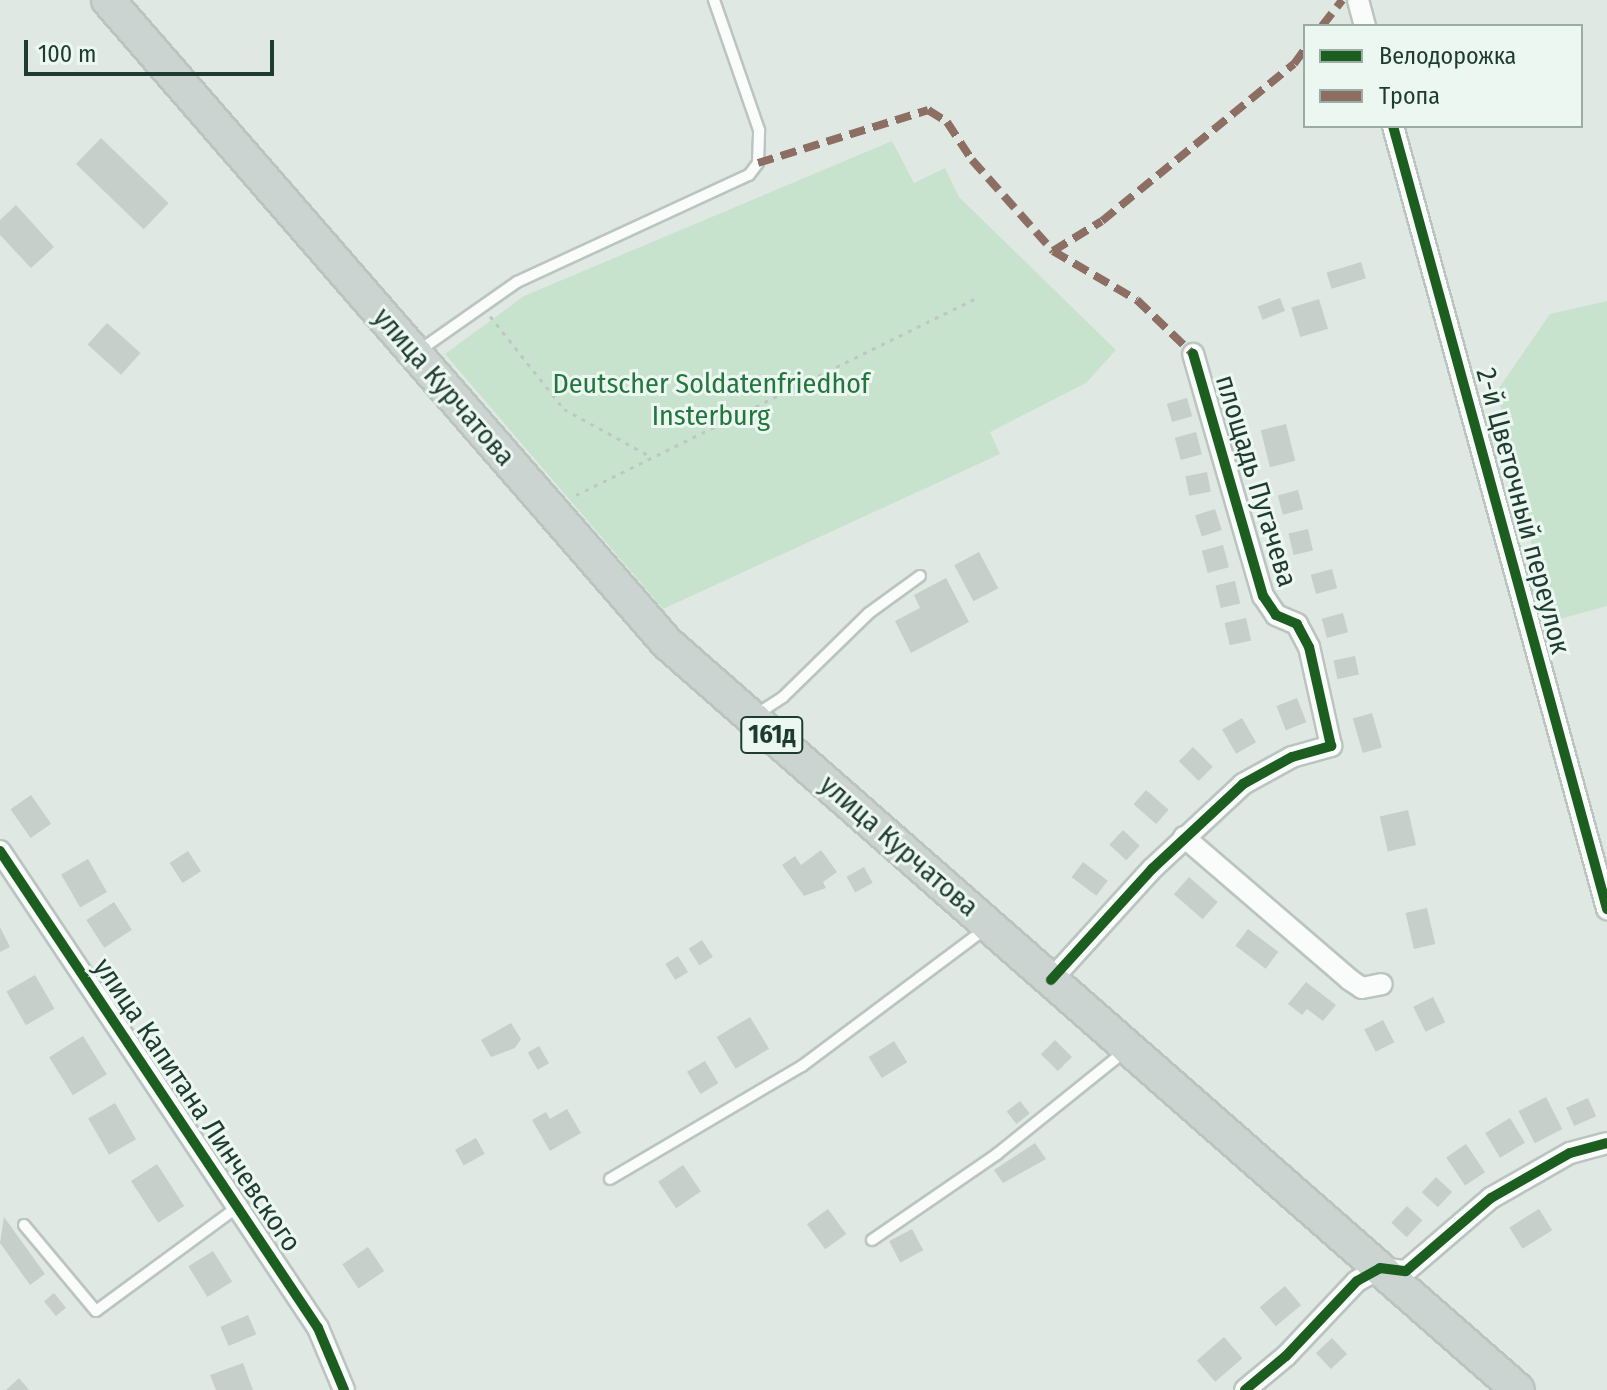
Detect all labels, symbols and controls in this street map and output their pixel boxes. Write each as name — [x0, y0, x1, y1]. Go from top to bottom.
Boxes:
scale bar — [28, 24, 278, 74]
legend — [1303, 24, 1583, 128]
text: 100 m — [38, 40, 96, 68]
text: Велодорожка — [1379, 42, 1516, 70]
text: Тропа — [1379, 82, 1440, 110]
street label: улица Курчатова — [366, 301, 522, 473]
street label: 2-й Цветочный переулок — [1469, 364, 1577, 658]
park label: Deutscher Soldatenfriedhof Insterburg — [553, 367, 869, 433]
street label: площадь Пугачева — [1208, 371, 1304, 591]
road number: 161д — [740, 713, 804, 757]
street label: улица Курчатова — [813, 768, 985, 924]
street label: улица Капитана Линчевского — [86, 952, 308, 1258]

